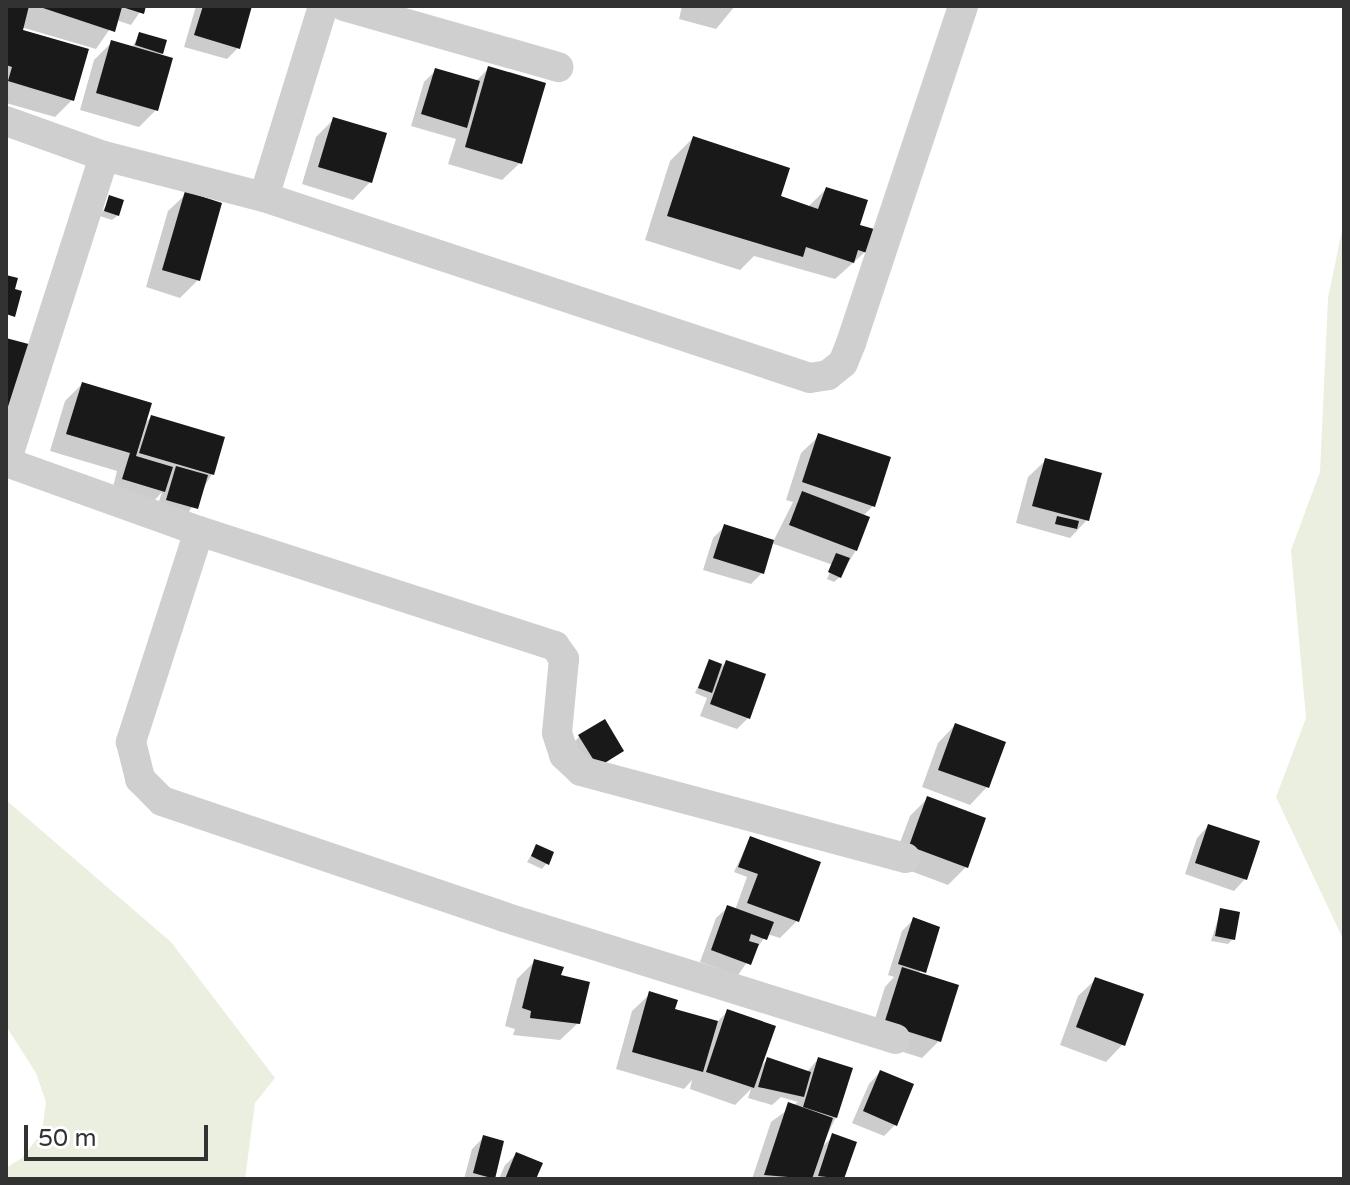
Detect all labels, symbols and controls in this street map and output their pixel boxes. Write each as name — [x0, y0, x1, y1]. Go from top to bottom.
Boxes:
scale bar — [28, 1109, 212, 1159]
text: 50 m — [38, 1124, 96, 1153]

